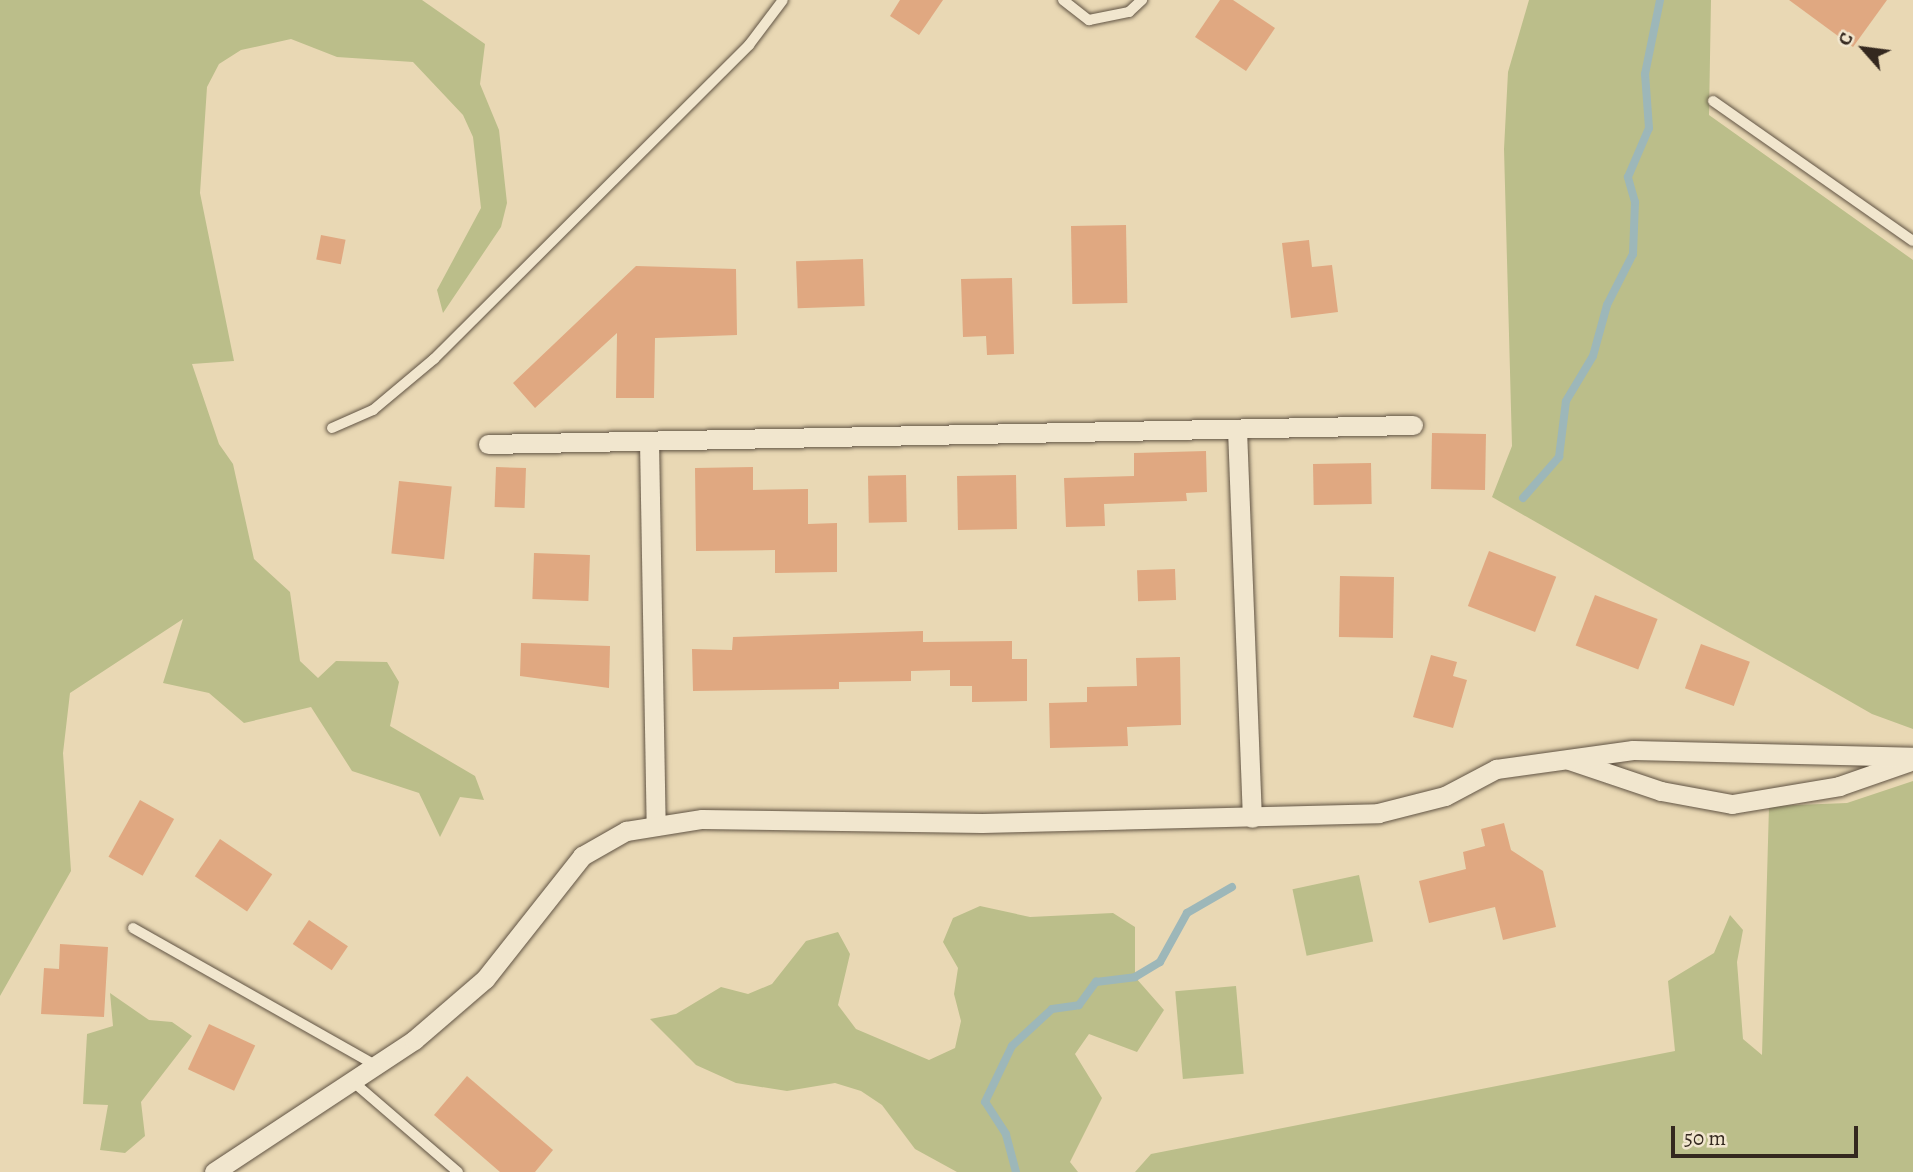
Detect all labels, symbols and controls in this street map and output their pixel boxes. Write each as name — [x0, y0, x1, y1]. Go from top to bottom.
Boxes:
north arrow — [1829, 14, 1899, 84]
text: С — [1831, 28, 1860, 50]
scale bar — [1675, 1112, 1862, 1156]
text: 50 m — [1684, 1124, 1726, 1152]

